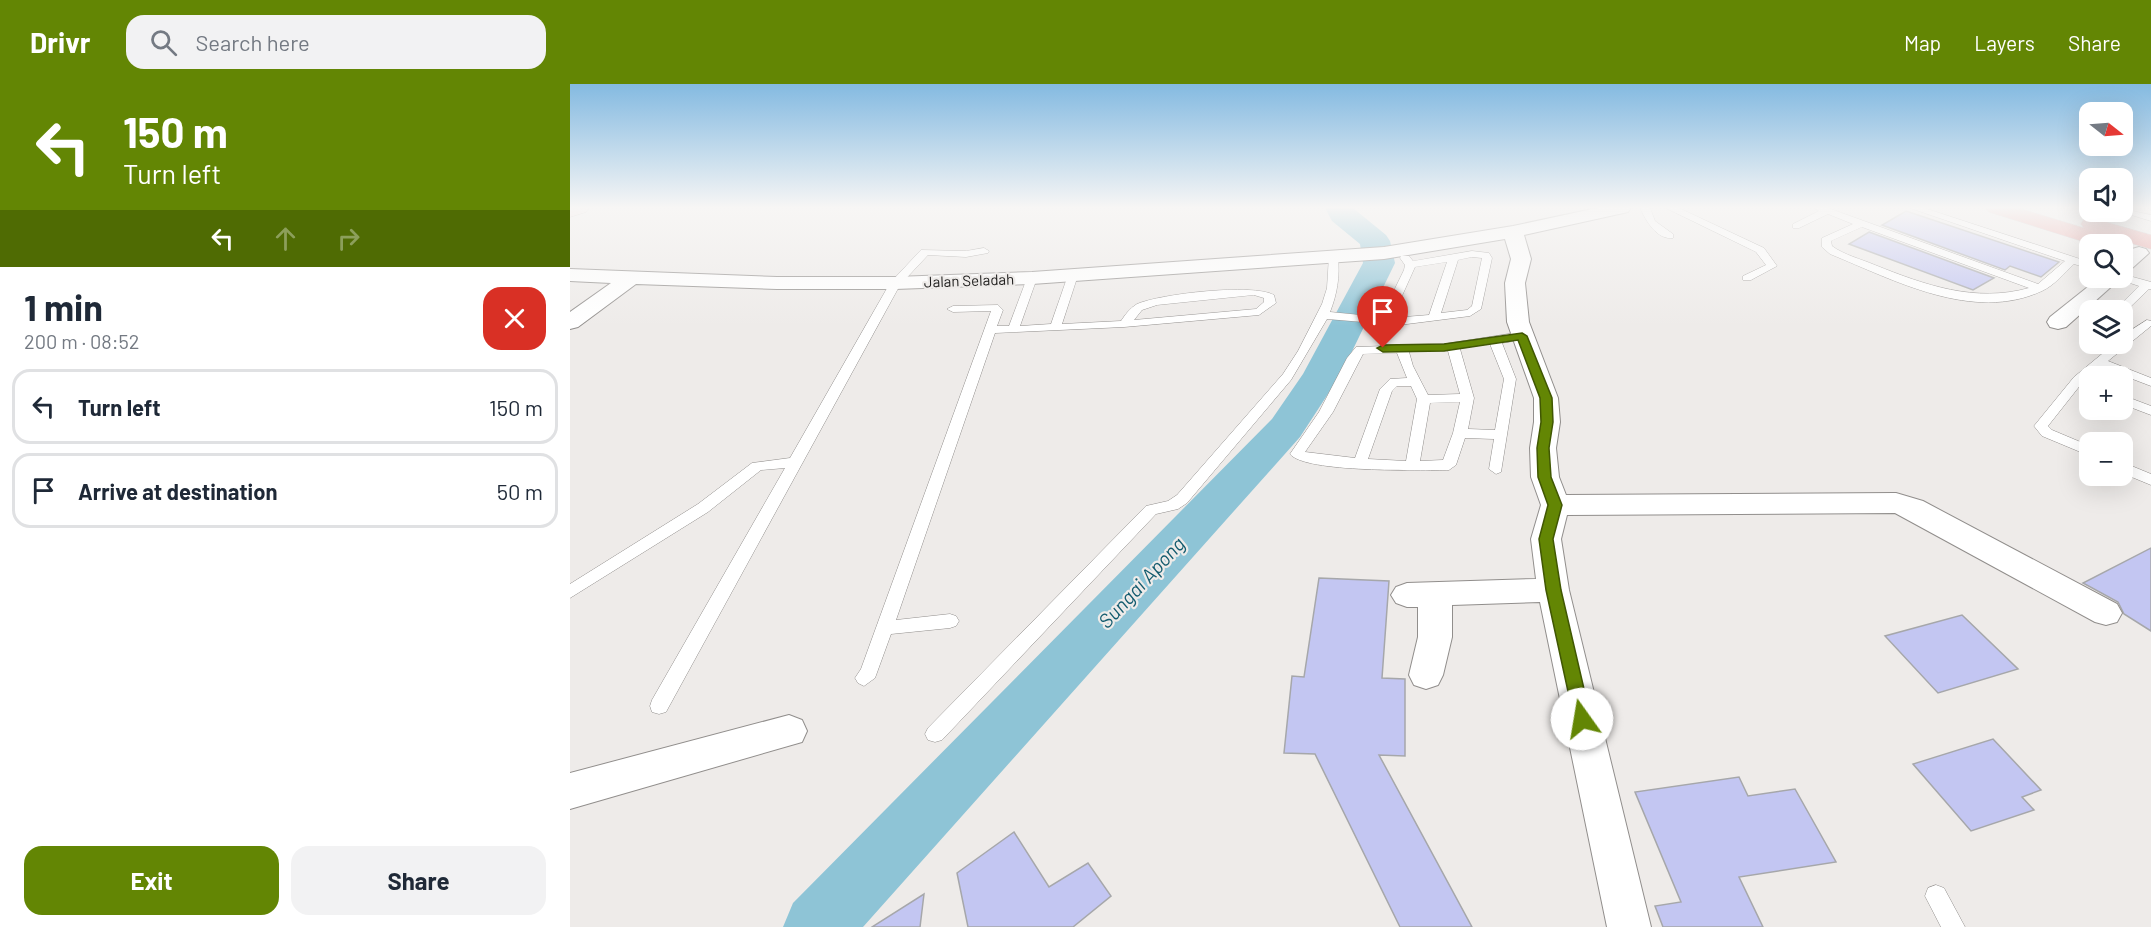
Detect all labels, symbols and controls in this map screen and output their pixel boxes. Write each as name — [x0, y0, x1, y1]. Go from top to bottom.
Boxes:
search box — [126, 15, 546, 69]
text: Drivr — [30, 25, 90, 59]
icon: search — [147, 26, 180, 59]
text: Search here — [195, 29, 310, 55]
text: Map — [1904, 30, 1941, 55]
text: Layers — [1974, 30, 2035, 55]
text: Share — [2068, 30, 2121, 55]
north arrow — [2079, 102, 2133, 156]
map controls — [2079, 102, 2133, 486]
text: 150 m — [123, 106, 228, 156]
icon: left — [24, 108, 102, 186]
text: Turn left — [123, 157, 221, 189]
button: sound — [2079, 168, 2133, 222]
icon: left — [206, 222, 239, 255]
icon: ahead — [269, 222, 302, 255]
icon: right — [332, 222, 365, 255]
button: search — [2079, 234, 2133, 288]
street label: Jalan Seladah — [924, 269, 1014, 291]
text: 1 min — [24, 285, 103, 328]
pin — [1357, 286, 1408, 348]
button: close — [483, 287, 546, 350]
icon: arrive — [1366, 295, 1399, 328]
button: layers — [2079, 300, 2133, 354]
text: 200 m · 08:52 — [24, 329, 140, 353]
button: + — [2079, 366, 2133, 420]
icon: left — [27, 390, 60, 423]
text: Turn left — [78, 394, 161, 420]
text: 150 m — [489, 394, 543, 420]
button: − — [2079, 432, 2133, 486]
icon: arrive — [27, 474, 60, 507]
text: Arrive at destination — [78, 478, 277, 504]
text: 50 m — [497, 478, 543, 504]
water label: Sungai Apong — [1093, 531, 1189, 633]
position arrow — [1550, 687, 1614, 751]
button: Exit — [24, 846, 279, 915]
button: Share — [291, 846, 546, 915]

